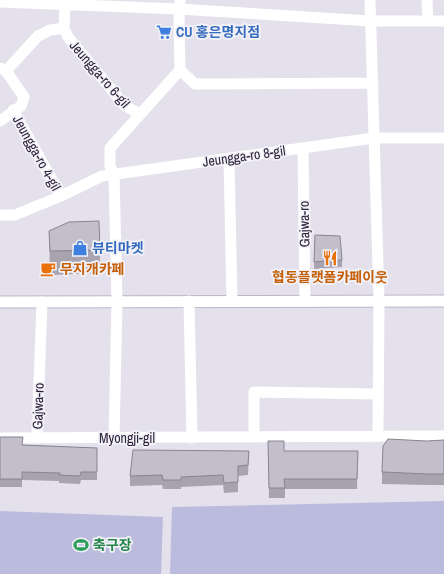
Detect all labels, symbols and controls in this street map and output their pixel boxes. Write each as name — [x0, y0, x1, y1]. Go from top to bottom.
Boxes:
supermarket icon: CU 홍은명지점 — [155, 23, 173, 41]
place label: CU 홍은명지점 — [176, 23, 260, 41]
street label: Jeungga-ro 6-gil — [66, 37, 134, 111]
street label: Jeungga-ro 4-gil — [9, 112, 65, 194]
street label: Jeungga-ro 8-gil — [201, 141, 287, 171]
street label: Gajwa-ro — [295, 201, 313, 247]
shop icon: 뷰티마켓 — [71, 239, 89, 257]
place label: 뷰티마켓 — [92, 239, 144, 257]
restaurant icon: 협동플랫폼카페이웃 — [321, 249, 339, 267]
cafe icon: 무지개카페 — [39, 260, 57, 278]
place label: 무지개카페 — [60, 260, 124, 278]
place label: 협동플랫폼카페이웃 — [272, 268, 388, 286]
street label: Gajwa-ro — [28, 382, 48, 430]
street label: Myongji-gil — [99, 429, 155, 447]
sports icon: 축구장 — [72, 536, 90, 554]
place label: 축구장 — [93, 536, 132, 554]

